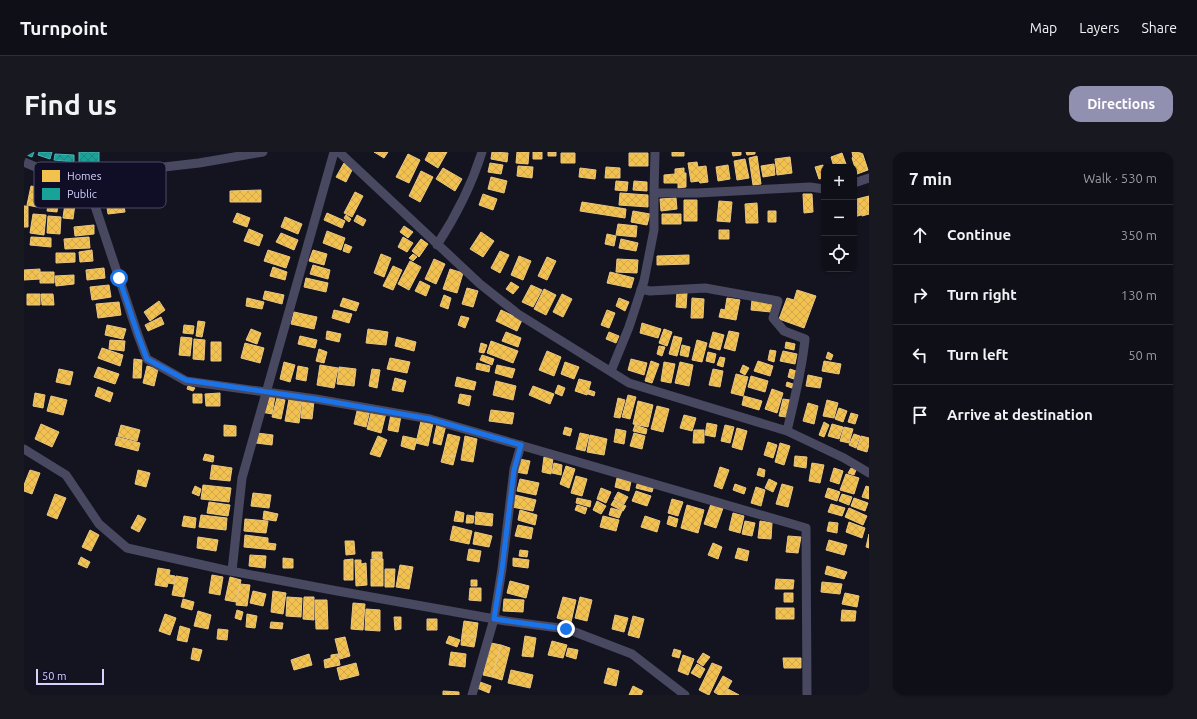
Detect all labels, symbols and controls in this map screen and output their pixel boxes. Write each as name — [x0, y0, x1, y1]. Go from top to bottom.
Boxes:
text: Turnpoint — [20, 17, 108, 39]
text: Map — [1030, 20, 1057, 36]
text: Layers — [1079, 20, 1119, 36]
text: Share — [1141, 20, 1177, 36]
button: Directions — [1069, 86, 1173, 122]
text: Find us — [24, 89, 117, 120]
legend — [34, 162, 166, 208]
map controls — [821, 164, 857, 272]
button: + — [821, 164, 857, 200]
text: 7 min — [909, 169, 952, 188]
text: Homes — [67, 170, 102, 182]
text: Walk · 530 m — [1083, 171, 1157, 185]
text: Public — [67, 188, 97, 200]
button: − — [821, 200, 857, 236]
icon: ahead — [909, 224, 931, 246]
text: Continue — [947, 226, 1011, 243]
text: 350 m — [1121, 228, 1157, 242]
button: locate — [821, 236, 857, 272]
route start — [110, 269, 128, 287]
icon: right — [909, 284, 931, 306]
text: Turn right — [947, 286, 1017, 303]
text: 130 m — [1121, 288, 1157, 302]
icon: left — [909, 344, 931, 366]
text: Turn left — [947, 346, 1008, 363]
text: 50 m — [1128, 348, 1157, 362]
icon: arrive — [909, 404, 931, 426]
text: Arrive at destination — [947, 406, 1093, 423]
route end — [557, 620, 575, 638]
scale bar — [36, 667, 104, 686]
text: 50 m — [42, 670, 66, 682]

